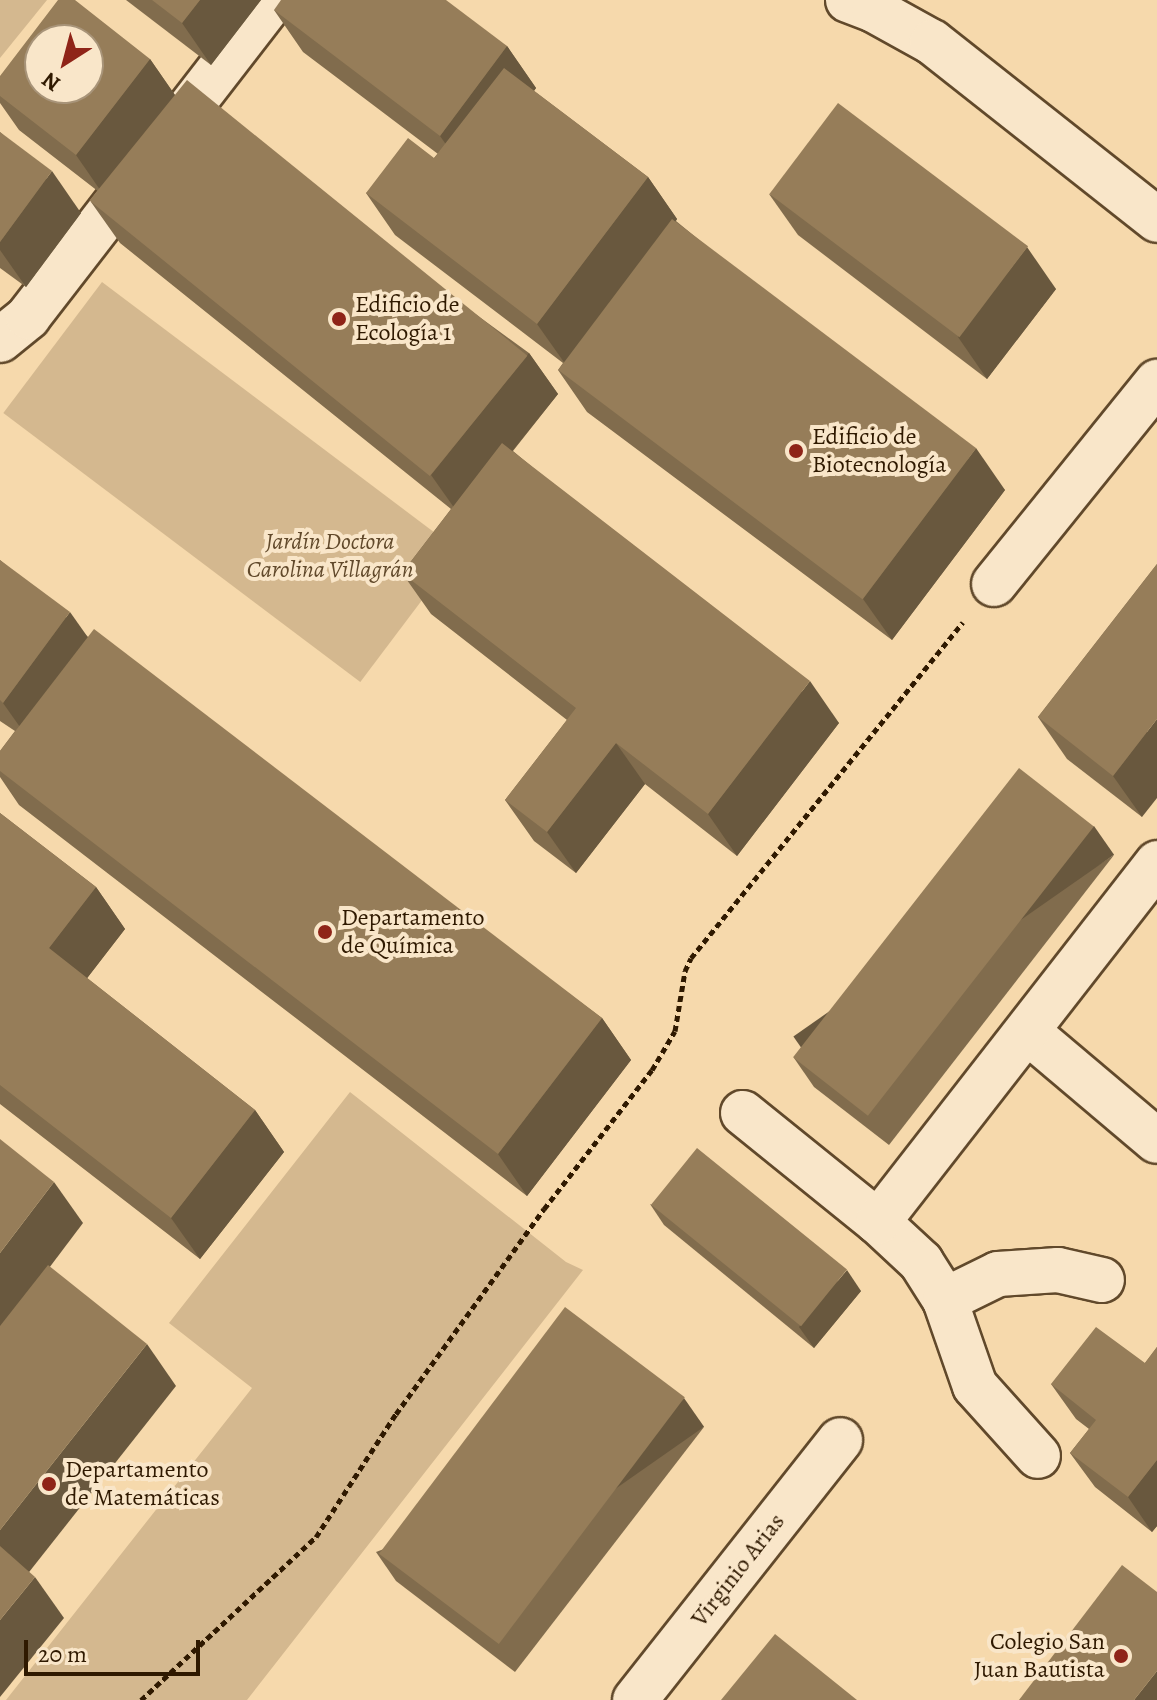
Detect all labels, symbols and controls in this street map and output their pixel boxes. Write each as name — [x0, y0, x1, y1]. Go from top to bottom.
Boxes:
north arrow — [24, 24, 104, 104]
text: N — [36, 65, 66, 99]
place label: Edificio de Ecología 1 — [355, 291, 460, 347]
marker: Edificio de Ecología 1 — [330, 310, 348, 328]
place label: Edificio de Biotecnología — [812, 423, 947, 479]
marker: Edificio de Biotecnología — [787, 442, 805, 460]
park label: Jardín Doctora Carolina Villagrán — [247, 528, 413, 584]
place label: Departamento de Química — [341, 904, 485, 960]
marker: Departamento de Química — [316, 923, 334, 941]
place label: Departamento de Matemáticas — [65, 1456, 220, 1512]
marker: Departamento de Matemáticas — [40, 1475, 58, 1493]
street label: Virginio Arias — [685, 1508, 791, 1632]
scale bar — [28, 1624, 204, 1674]
place label: Colegio San Juan Bautista — [974, 1628, 1105, 1684]
text: 20 m — [38, 1638, 87, 1670]
marker: Colegio San Juan Bautista — [1112, 1647, 1130, 1665]

